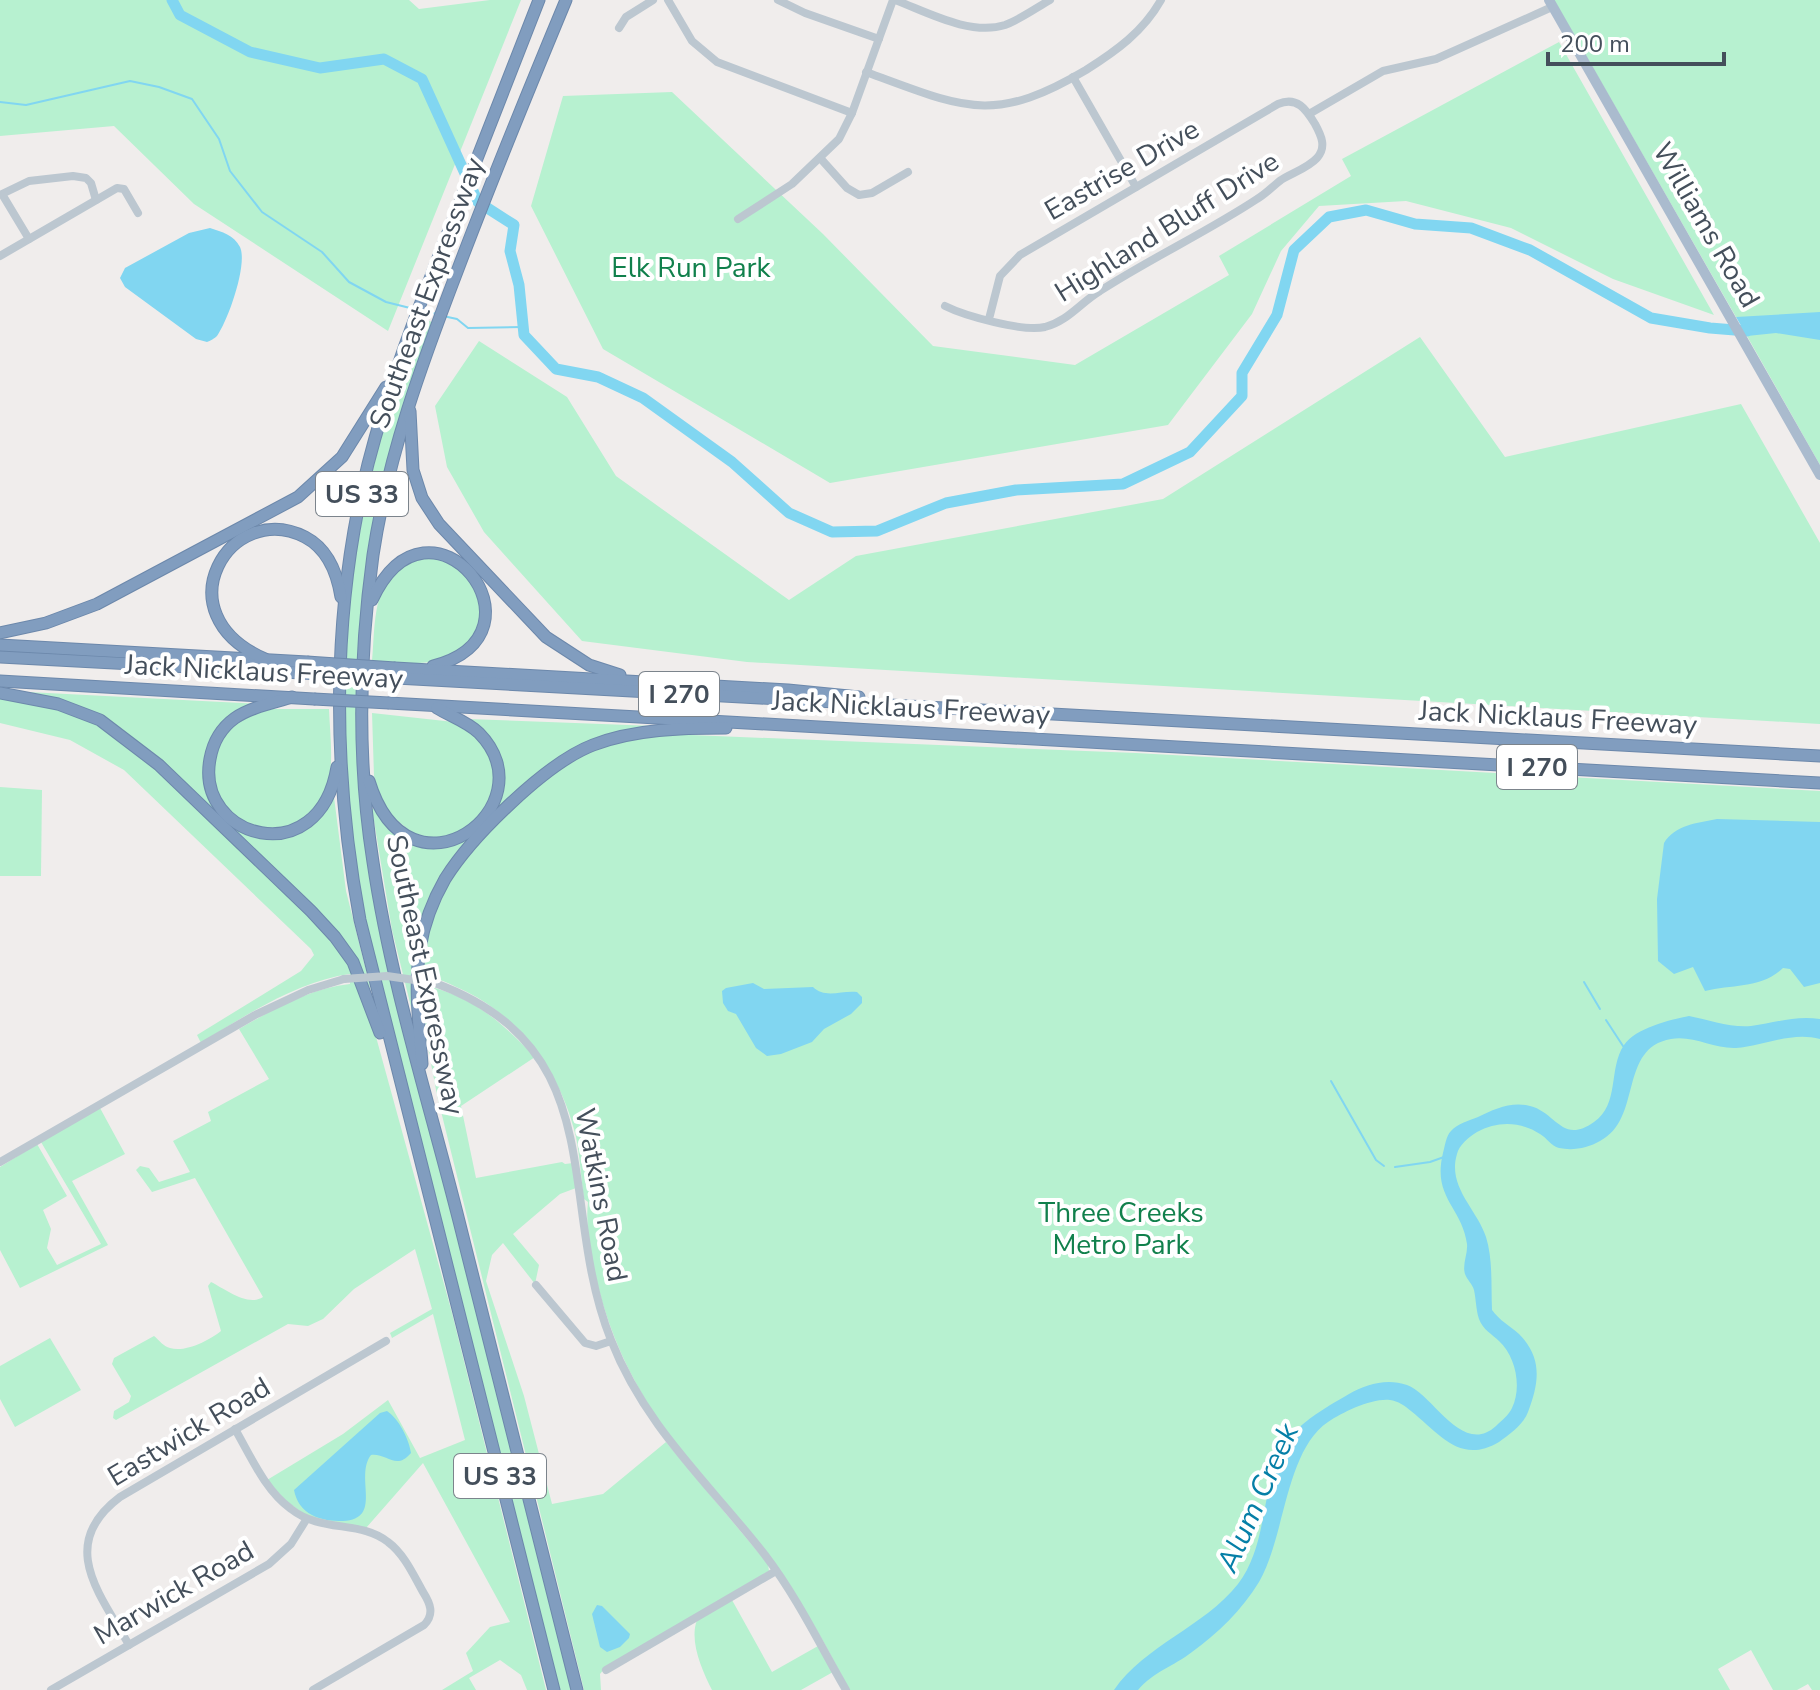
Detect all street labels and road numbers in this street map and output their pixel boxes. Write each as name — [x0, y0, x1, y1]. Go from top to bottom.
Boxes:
street label: Eastrise Drive — [1038, 110, 1206, 230]
street label: Williams Road — [1643, 135, 1769, 315]
street label: Highland Bluff Drive — [1048, 143, 1286, 311]
street label: Southeast Expressway — [360, 152, 494, 434]
road number: US 33 — [316, 472, 408, 516]
street label: Jack Nicklaus Freeway — [123, 646, 405, 698]
road number: I 270 — [639, 672, 719, 716]
street label: Jack Nicklaus Freeway — [770, 682, 1052, 734]
street label: Jack Nicklaus Freeway — [1417, 692, 1699, 744]
road number: I 270 — [1497, 745, 1577, 789]
street label: Southeast Expressway — [377, 831, 473, 1119]
street label: Watkins Road — [566, 1105, 636, 1285]
street label: Eastwick Road — [101, 1368, 277, 1496]
road number: US 33 — [454, 1454, 546, 1498]
street label: Marwick Road — [87, 1532, 261, 1654]

